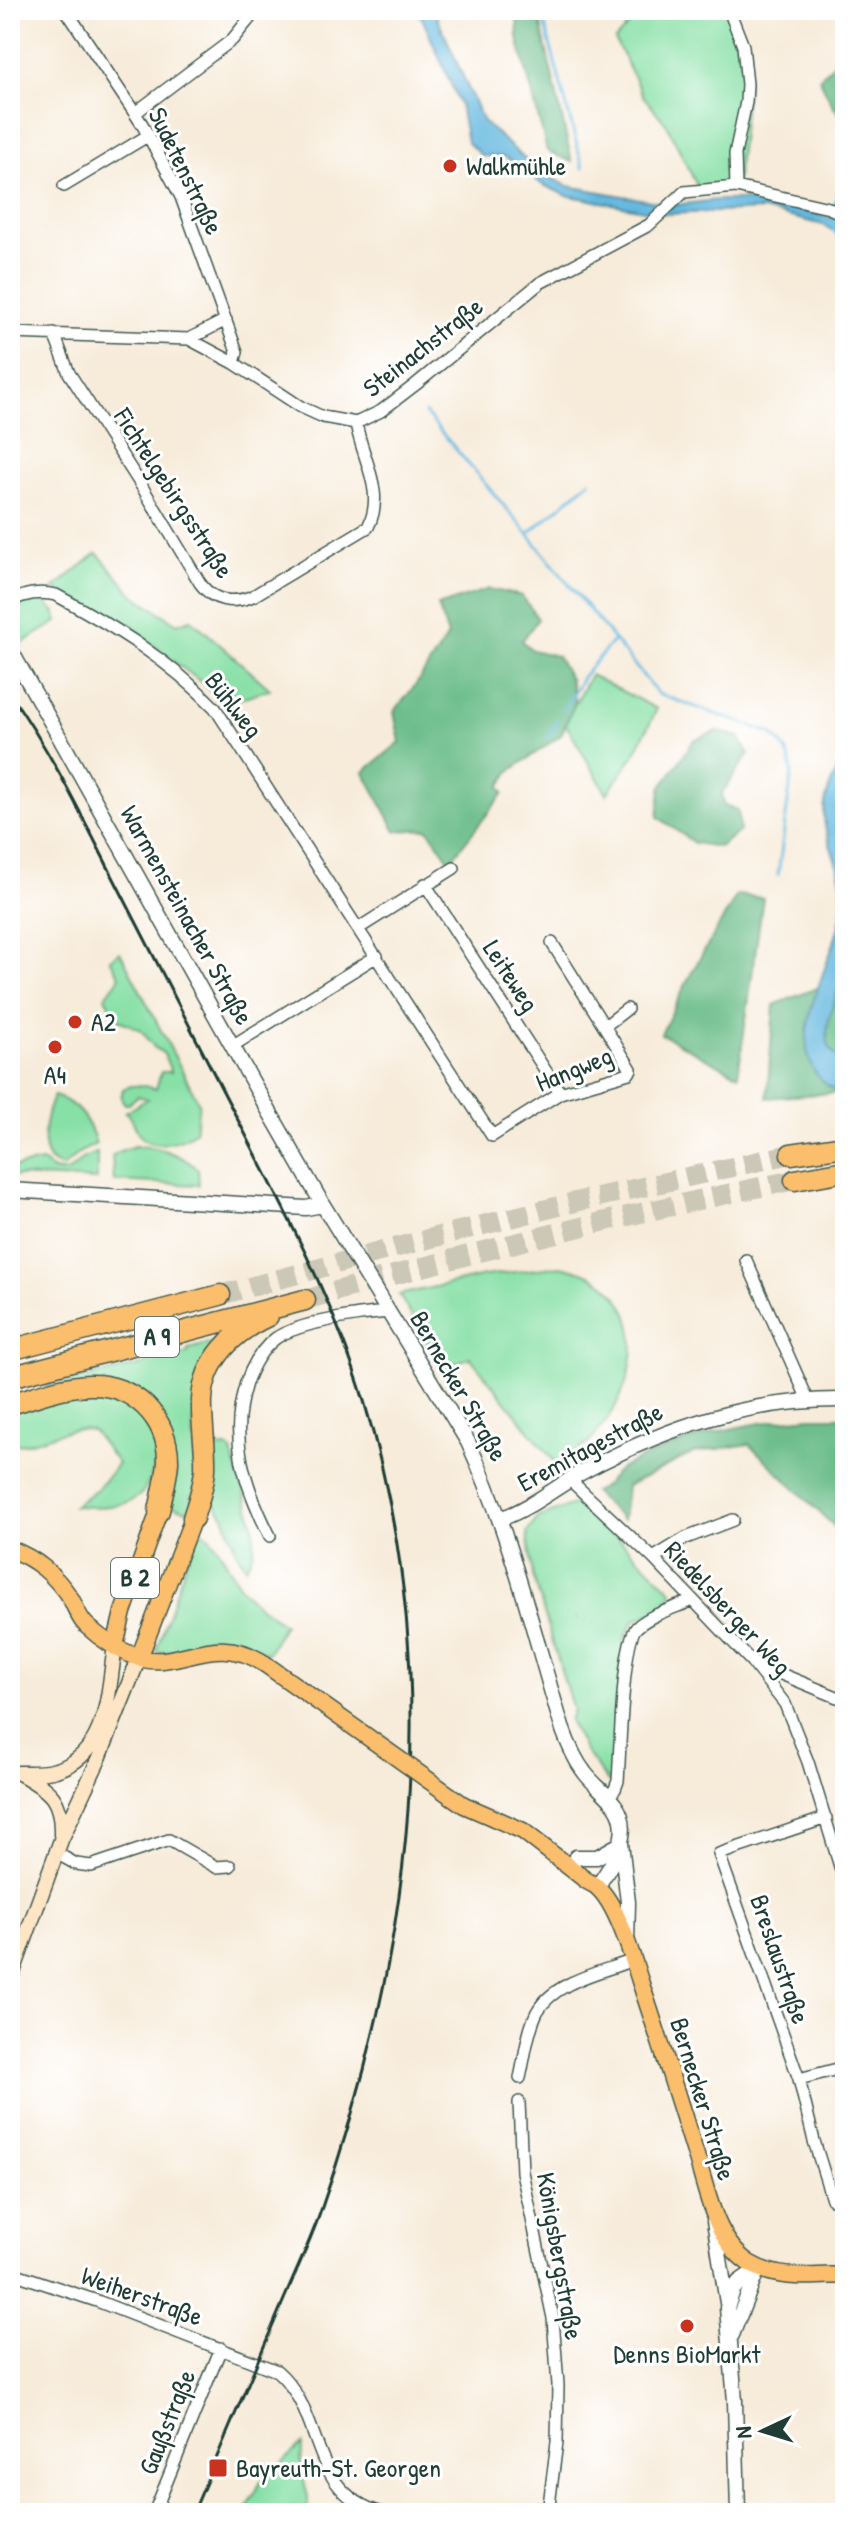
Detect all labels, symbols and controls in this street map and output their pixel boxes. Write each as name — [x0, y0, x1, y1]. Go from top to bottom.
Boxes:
street label: Sudetenstraße — [141, 101, 232, 240]
place label: Walkmühle — [466, 148, 566, 183]
marker: Walkmühle — [441, 157, 459, 175]
street label: Steinachstraße — [355, 289, 490, 404]
street label: Fichtelgebirgsstraße — [106, 400, 242, 584]
street label: Bühlweg — [197, 664, 271, 745]
street label: Warmensteinacher Straße — [113, 799, 262, 1031]
street label: Leiteweg — [475, 933, 548, 1018]
place label: A2 — [91, 1004, 116, 1039]
marker: A2 — [66, 1013, 84, 1031]
street label: Hangweg — [530, 1037, 617, 1100]
marker: A4 — [46, 1038, 64, 1056]
place label: A4 — [44, 1057, 66, 1092]
street label: Bernecker Straße — [402, 1304, 517, 1467]
road number: A 9 — [135, 1317, 179, 1357]
street label: Eremitagestraße — [511, 1394, 668, 1499]
street label: Riedelsberger Weg — [657, 1533, 800, 1683]
road number: B 2 — [111, 1558, 159, 1598]
street label: Breslaustraße — [742, 1890, 819, 2028]
street label: Bernecker Straße — [662, 2013, 745, 2184]
street label: Königsbergstraße — [529, 2170, 592, 2342]
street label: Weiherstraße — [77, 2257, 208, 2334]
marker: Denns BioMarkt — [678, 2317, 696, 2335]
place label: Denns BioMarkt — [613, 2336, 762, 2371]
street label: Gaußstraße — [130, 2364, 203, 2479]
north arrow — [723, 2391, 803, 2471]
text: N — [728, 2425, 758, 2439]
place label: Bayreuth-St. Georgen — [236, 2450, 441, 2485]
marker: Bayreuth-St. Georgen — [207, 2457, 229, 2479]

